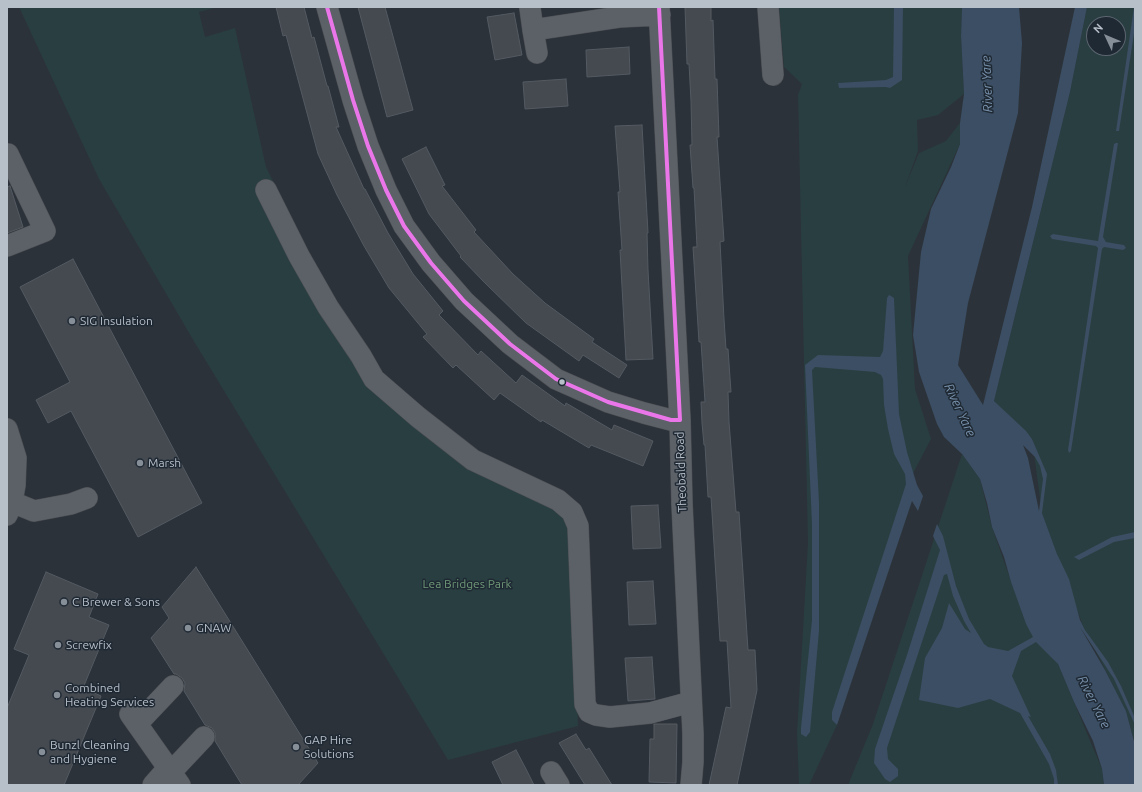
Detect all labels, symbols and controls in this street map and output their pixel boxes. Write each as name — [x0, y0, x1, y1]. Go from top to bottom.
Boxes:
north arrow — [1086, 16, 1126, 56]
text: N — [1091, 21, 1105, 35]
water label: River Yare — [978, 55, 996, 113]
place label: SIG Insulation — [80, 314, 153, 328]
marker: SIG Insulation — [67, 316, 77, 326]
unlabelled marker — [557, 377, 567, 387]
water label: River Yare — [941, 381, 979, 439]
street label: Theobald Road — [672, 431, 690, 513]
place label: Marsh — [148, 456, 181, 470]
marker: Marsh — [135, 458, 145, 468]
park label: Lea Bridges Park — [422, 577, 512, 591]
place label: C Brewer & Sons — [72, 595, 160, 609]
marker: C Brewer & Sons — [59, 597, 69, 607]
place label: GNAW — [196, 621, 231, 635]
marker: GNAW — [183, 623, 193, 633]
place label: Screwfix — [66, 638, 112, 652]
marker: Screwfix — [53, 640, 63, 650]
water label: River Yare — [1074, 673, 1114, 731]
place label: Combined Heating Services — [65, 681, 154, 709]
marker: Combined Heating Services — [52, 690, 62, 700]
place label: GAP Hire Solutions — [304, 733, 354, 761]
place label: Bunzl Cleaning and Hygiene — [50, 738, 130, 766]
marker: GAP Hire Solutions — [291, 742, 301, 752]
marker: Bunzl Cleaning and Hygiene — [37, 747, 47, 757]

